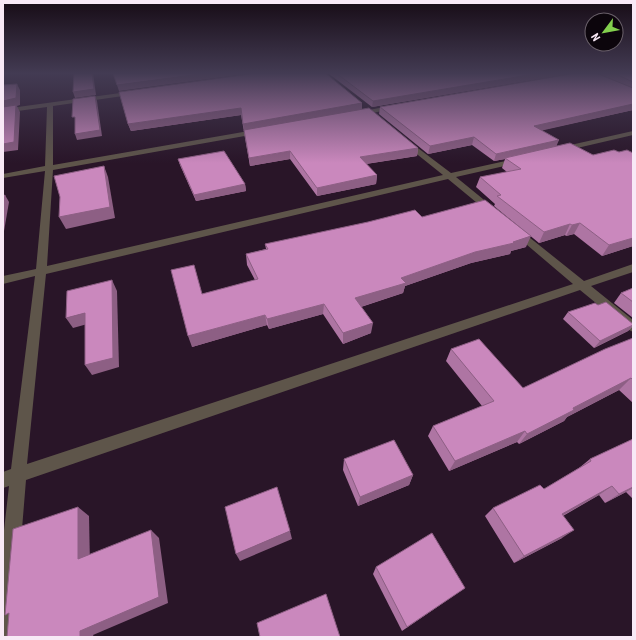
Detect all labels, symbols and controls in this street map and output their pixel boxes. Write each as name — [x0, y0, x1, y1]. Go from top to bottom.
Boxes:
north arrow — [584, 12, 624, 52]
text: N — [589, 31, 603, 43]

